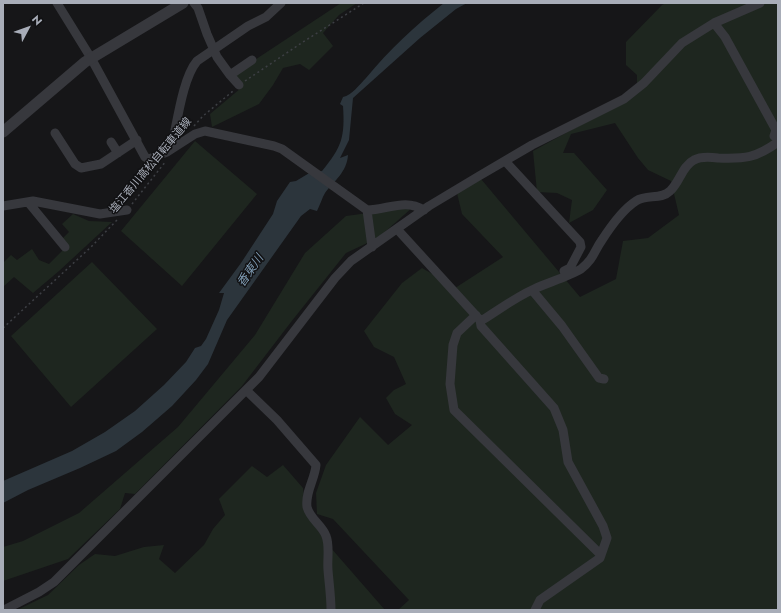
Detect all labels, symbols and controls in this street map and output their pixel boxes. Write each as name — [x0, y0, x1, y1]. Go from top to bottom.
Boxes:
north arrow — [8, 8, 48, 48]
text: N — [28, 12, 46, 29]
street label: 塩江香川高松自転車道線 — [107, 115, 195, 217]
water label: 香東川 — [235, 252, 267, 290]

